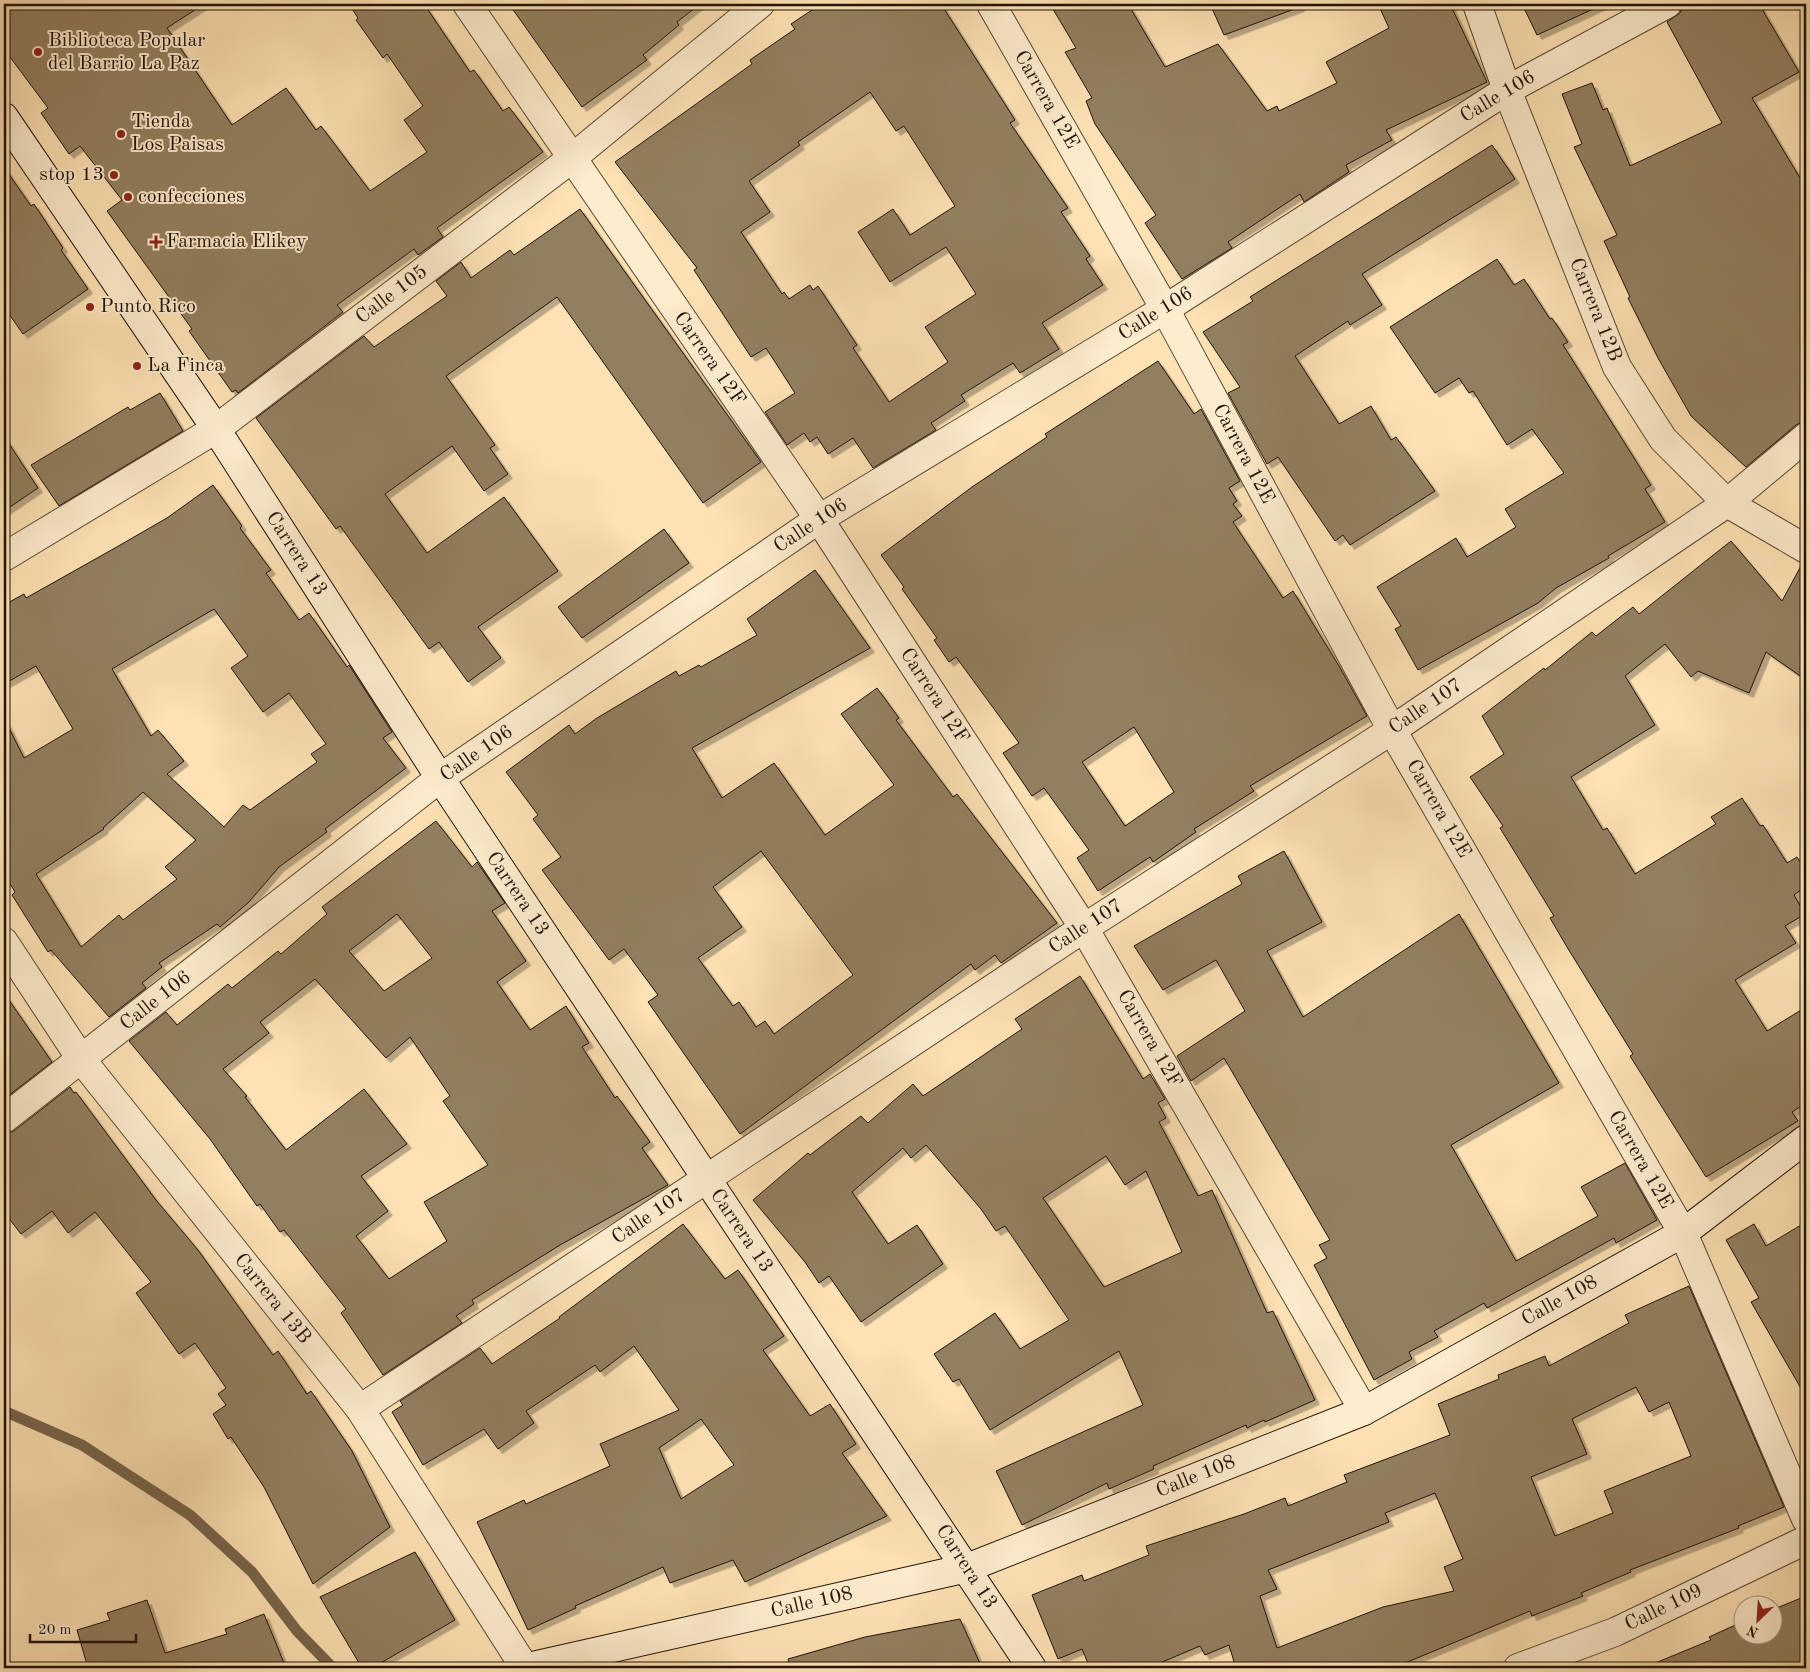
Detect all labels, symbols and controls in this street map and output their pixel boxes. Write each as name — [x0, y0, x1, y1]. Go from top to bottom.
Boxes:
place label: Biblioteca Popular del Barrio La Paz — [48, 31, 206, 74]
marker: Biblioteca Popular del Barrio La Paz — [32, 46, 44, 58]
street label: Carrera 12E — [1010, 48, 1082, 152]
street label: Calle 106 — [1457, 67, 1539, 127]
place label: Tienda Los Paisas — [131, 112, 224, 155]
marker: Tienda Los Paisas — [115, 128, 127, 140]
place label: stop 13 — [39, 165, 104, 185]
marker: stop 13 — [108, 169, 120, 181]
place label: confecciones — [138, 187, 245, 207]
marker: confecciones — [122, 191, 134, 203]
place label: Farmacia Elikey — [166, 232, 307, 252]
marker: Farmacia Elikey — [150, 236, 162, 248]
street label: Carrera 12B — [1565, 255, 1625, 365]
street label: Calle 105 — [353, 262, 431, 328]
street label: Calle 106 — [1115, 283, 1197, 345]
place label: Punto Rico — [100, 297, 196, 317]
marker: Punto Rico — [84, 301, 96, 313]
street label: Carrera 12F — [669, 309, 749, 409]
place label: La Finca — [147, 356, 224, 376]
marker: La Finca — [131, 360, 143, 372]
street label: Carrera 12E — [1208, 401, 1278, 507]
street label: Calle 106 — [770, 495, 852, 557]
street label: Carrera 13 — [262, 508, 330, 600]
street label: Carrera 12F — [896, 645, 972, 747]
street label: Calle 107 — [1386, 675, 1466, 739]
street label: Calle 106 — [437, 722, 517, 786]
street label: Carrera 12E — [1402, 757, 1474, 861]
street label: Carrera 13 — [482, 849, 552, 939]
street label: Calle 107 — [1045, 896, 1127, 958]
street label: Calle 106 — [117, 967, 195, 1035]
street label: Carrera 12F — [1113, 987, 1185, 1091]
street label: Carrera 12E — [1604, 1108, 1676, 1212]
street label: Calle 107 — [609, 1185, 689, 1249]
street label: Carrera 13 — [706, 1186, 776, 1276]
street label: Carrera 13B — [230, 1250, 314, 1348]
street label: Calle 108 — [1519, 1272, 1601, 1330]
street label: Calle 108 — [1153, 1452, 1239, 1502]
street label: Carrera 13 — [932, 1521, 1000, 1613]
street label: Calle 109 — [1622, 1581, 1706, 1635]
street label: Calle 108 — [769, 1584, 855, 1622]
north arrow — [1732, 1594, 1782, 1644]
scale bar — [30, 1612, 136, 1644]
text: N — [1745, 1622, 1761, 1639]
text: 20 m — [38, 1623, 72, 1638]

